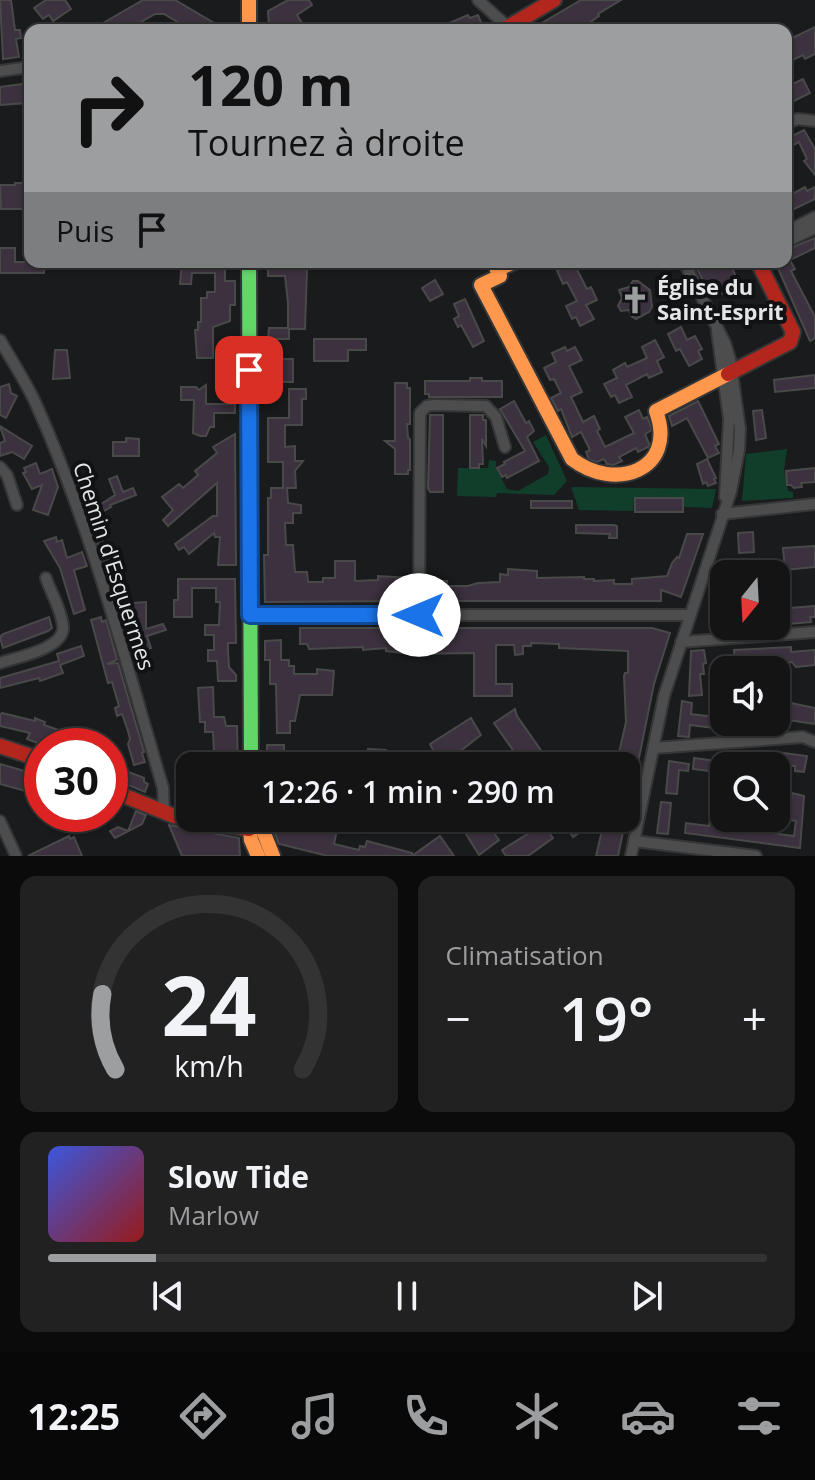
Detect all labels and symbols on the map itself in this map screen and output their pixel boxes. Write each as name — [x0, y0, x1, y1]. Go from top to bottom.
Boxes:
place label: Église du Saint-Esprit — [657, 271, 784, 326]
church icon: Église du Saint-Esprit — [620, 285, 650, 315]
pin — [215, 336, 283, 404]
street label: Chemin d'Esquermes — [67, 458, 163, 674]
north arrow — [710, 560, 790, 640]
position arrow — [377, 573, 461, 657]
speed limit sign: 30 — [24, 728, 128, 832]

